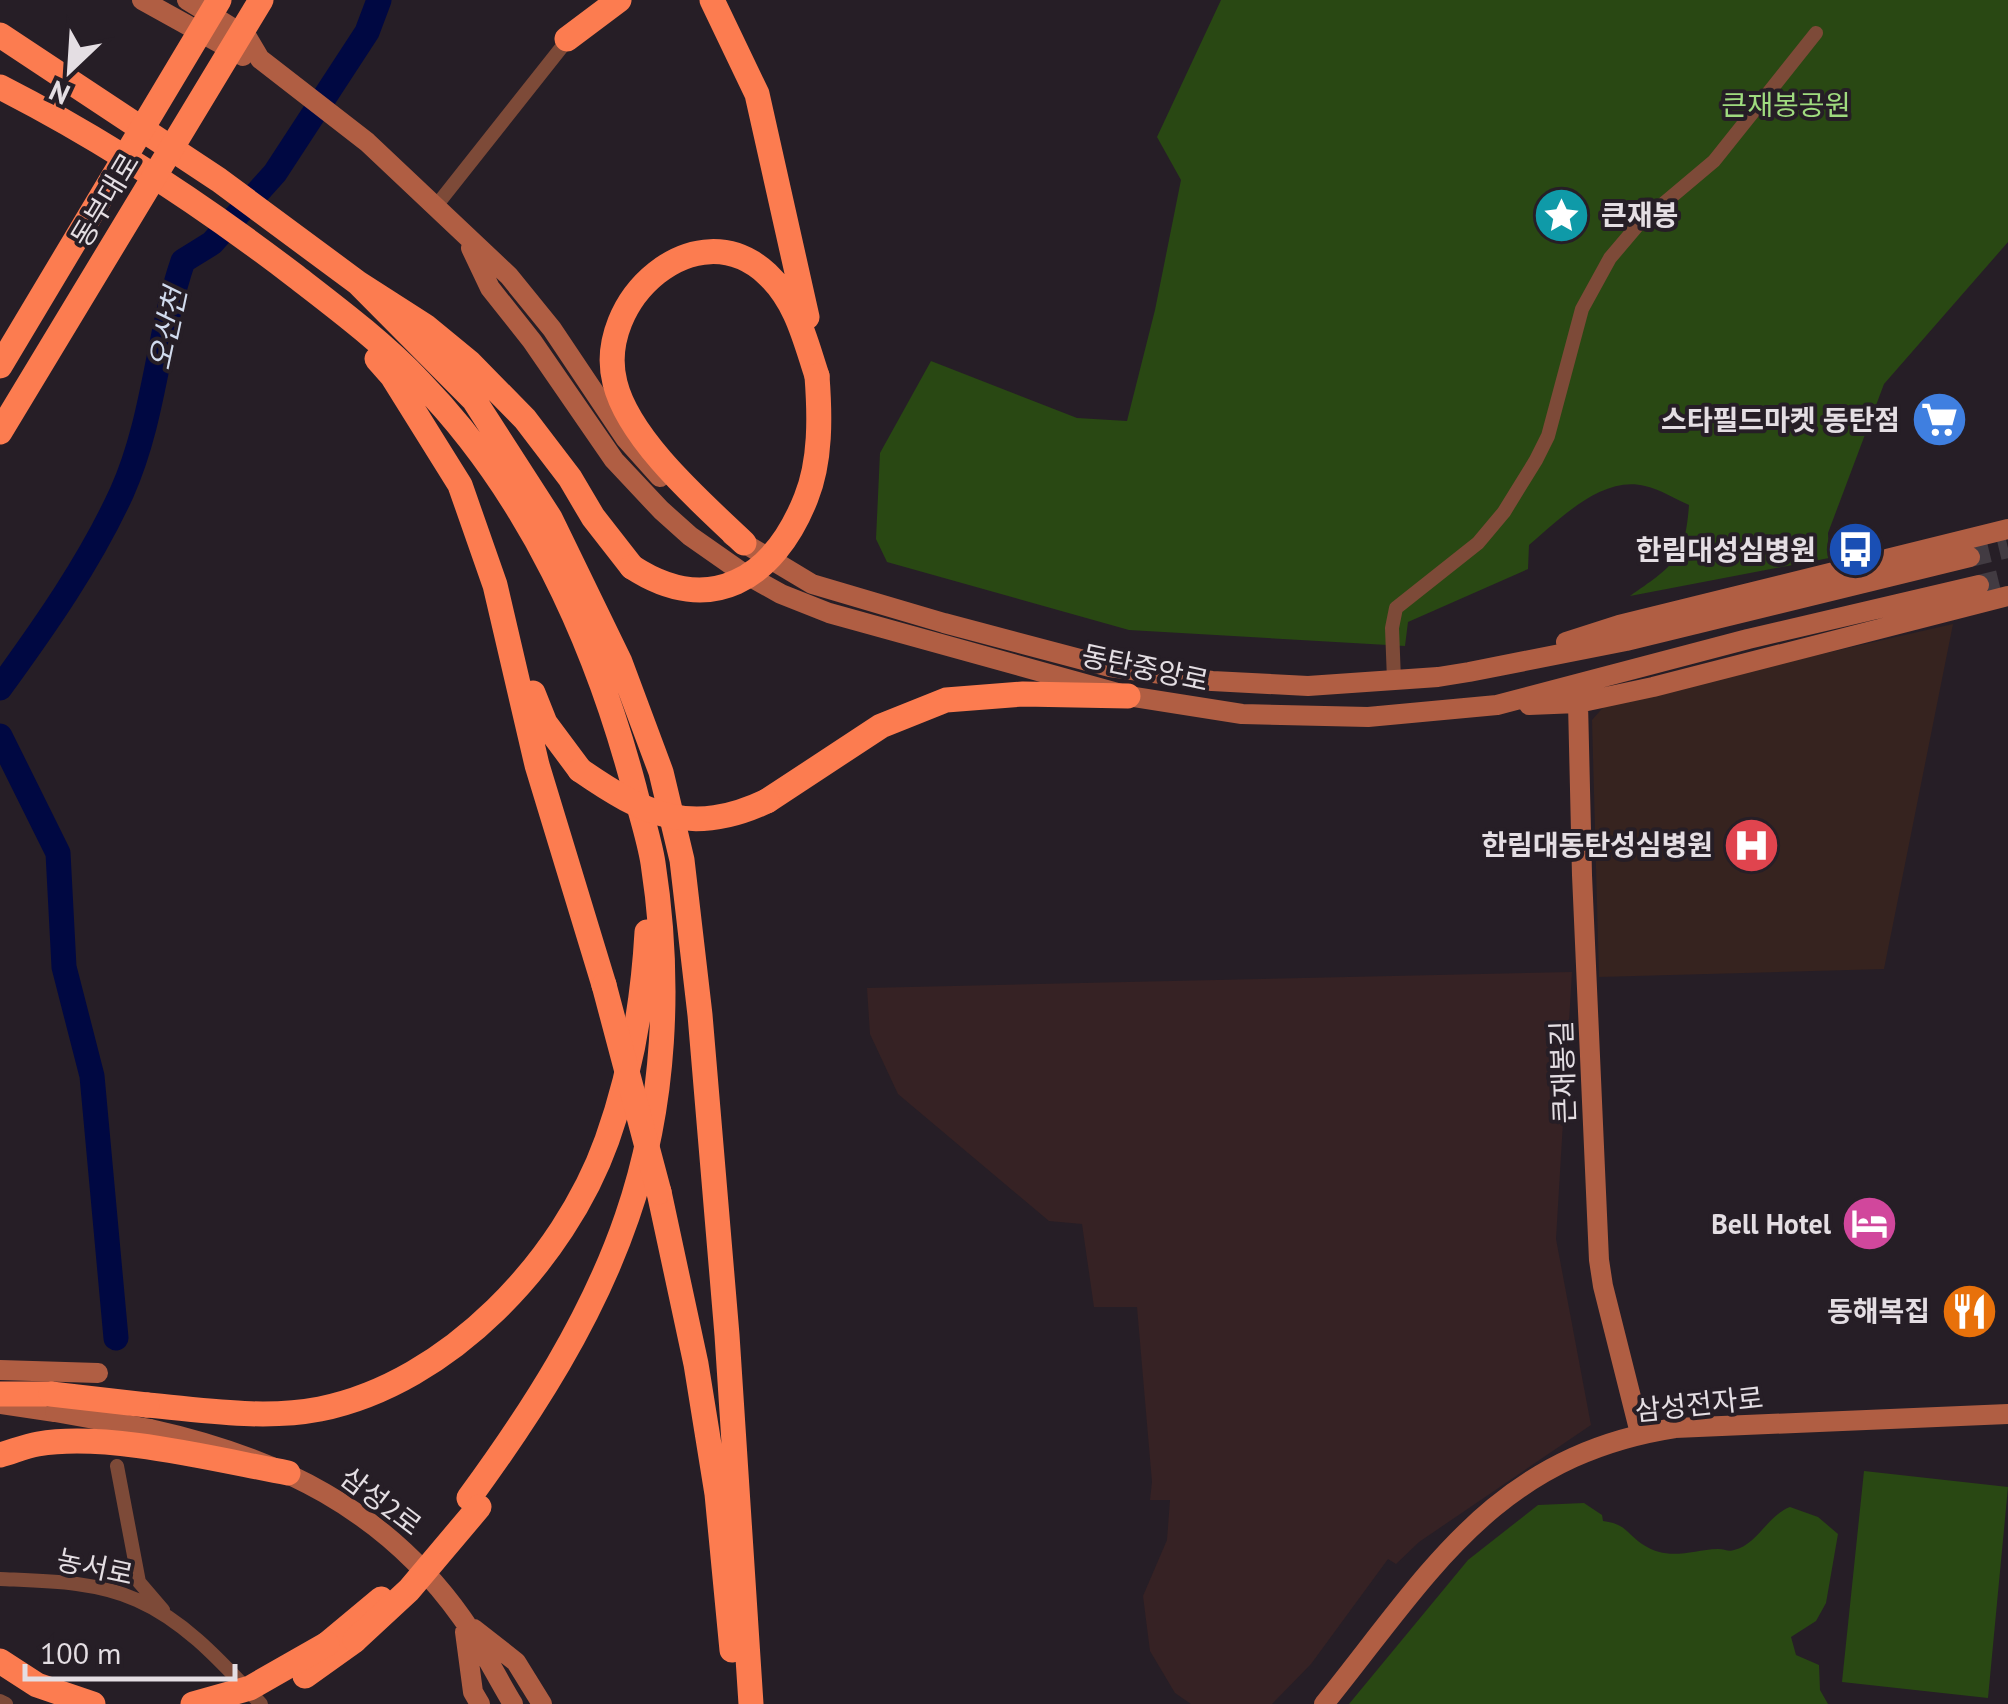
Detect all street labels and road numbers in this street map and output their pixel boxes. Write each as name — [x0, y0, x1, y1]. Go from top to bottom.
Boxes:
street label: 동부대로 — [62, 146, 147, 253]
street label: 동탄중앙로 — [1078, 636, 1212, 699]
street label: 큰재봉길 — [1542, 1020, 1583, 1124]
street label: 삼성전자로 — [1633, 1378, 1765, 1429]
street label: 삼성2로 — [333, 1458, 429, 1543]
street label: 농서로 — [53, 1540, 137, 1593]

